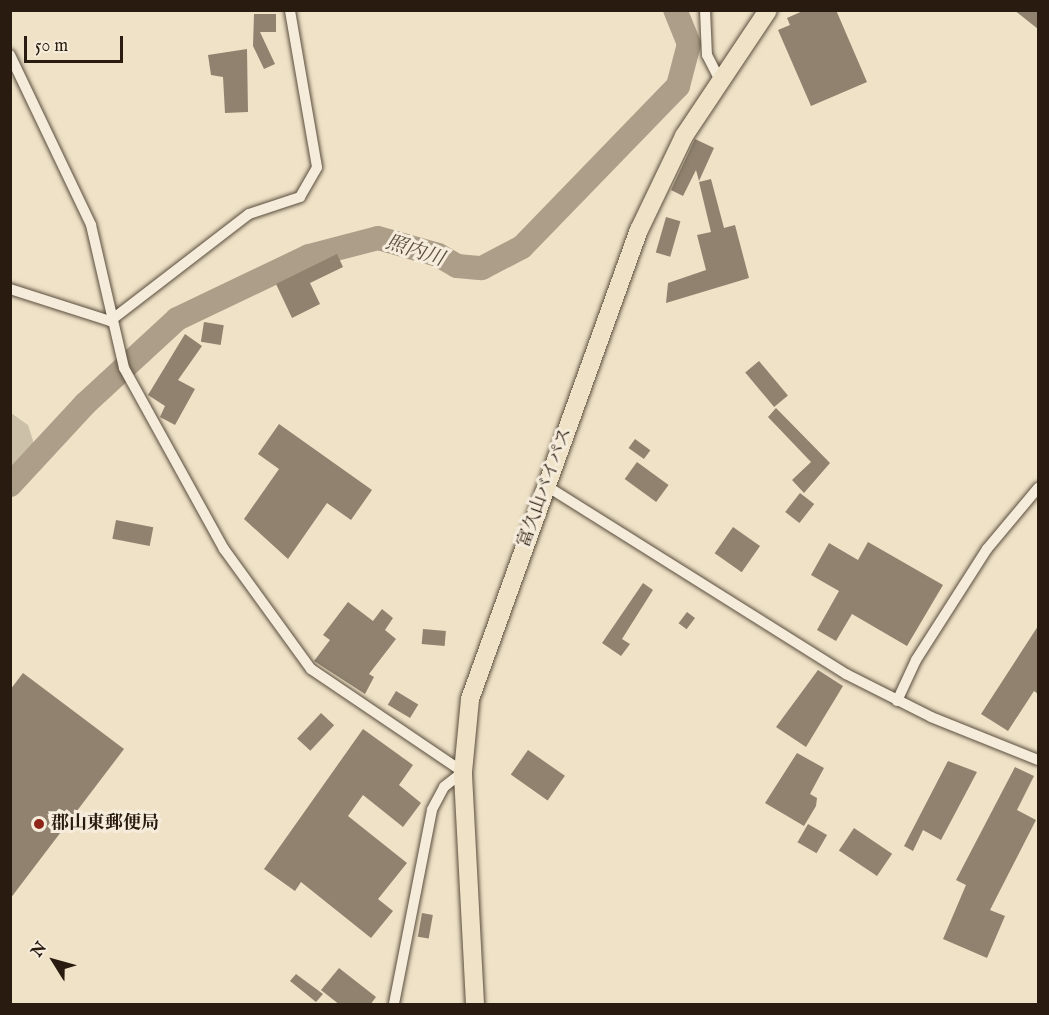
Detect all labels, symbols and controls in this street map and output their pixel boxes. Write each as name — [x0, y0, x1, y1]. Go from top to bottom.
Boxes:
scale bar — [27, 24, 126, 62]
text: 50 m — [35, 35, 68, 58]
water label: 照内川 — [383, 230, 447, 272]
street label: 富久山バイパス — [514, 425, 578, 551]
place label: 郡山東郵便局 — [51, 813, 159, 835]
marker: 郡山東郵便局 — [32, 817, 46, 831]
north arrow — [24, 931, 84, 991]
text: N — [27, 939, 52, 962]

